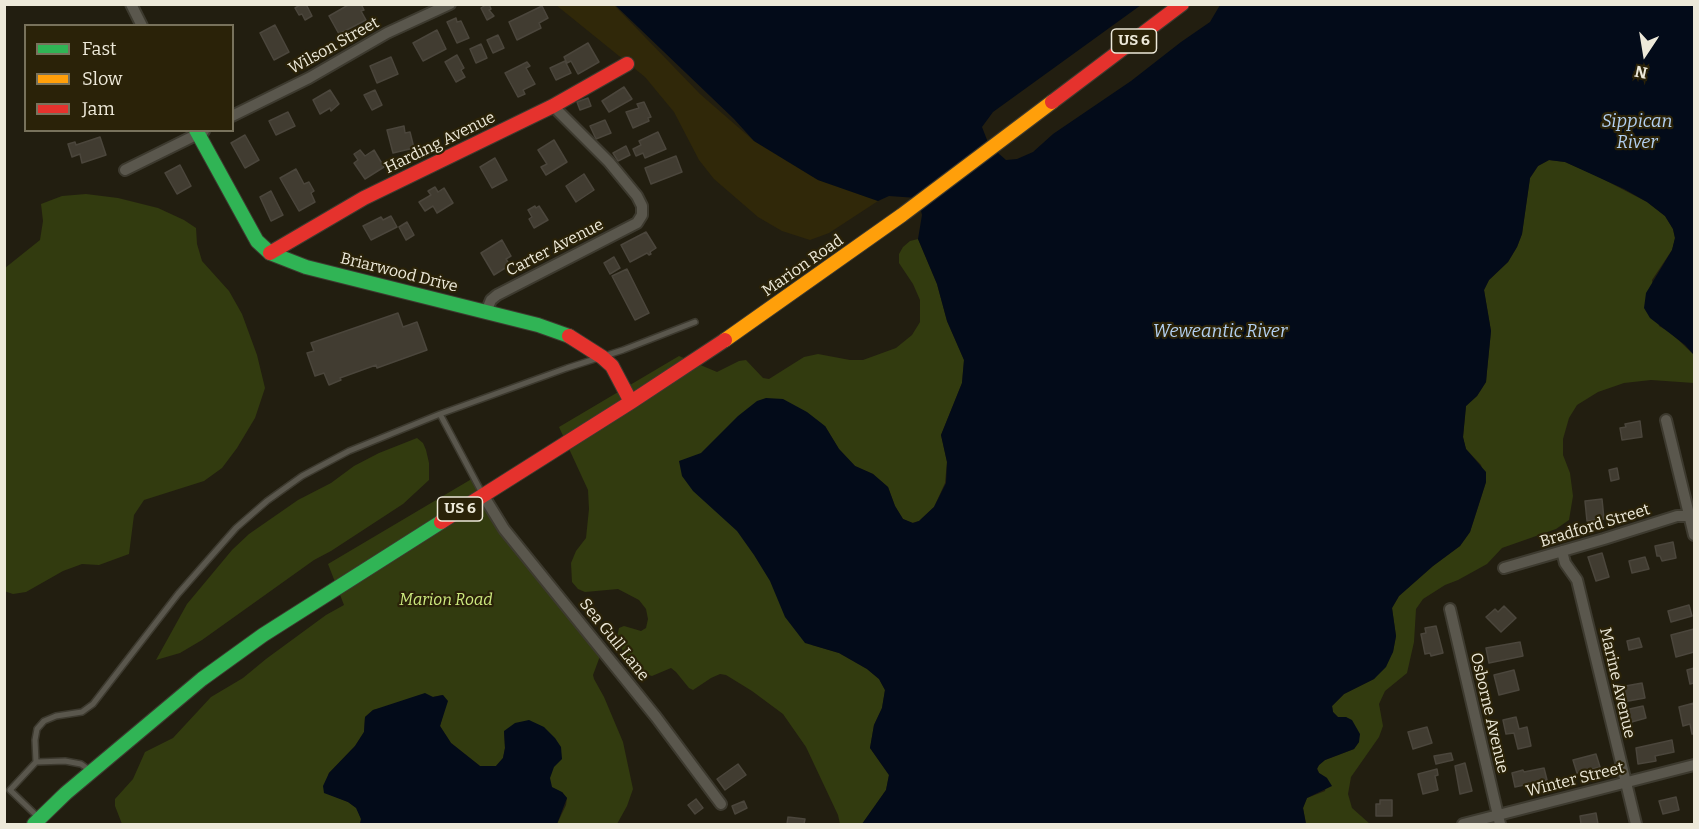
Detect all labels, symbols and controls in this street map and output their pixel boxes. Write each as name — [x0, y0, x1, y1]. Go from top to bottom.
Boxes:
street label: Wilson Street — [285, 13, 383, 79]
legend — [24, 24, 234, 132]
north arrow — [1615, 24, 1675, 84]
road number: US 6 — [1112, 29, 1156, 53]
text: Fast — [82, 38, 117, 60]
text: N — [1633, 62, 1649, 83]
text: Slow — [82, 68, 122, 90]
text: Jam — [82, 98, 115, 120]
street label: Harding Avenue — [382, 108, 498, 178]
water label: Sippican River — [1601, 111, 1673, 154]
street label: Carter Avenue — [503, 215, 607, 281]
street label: Marion Road — [759, 231, 847, 301]
street label: Briarwood Drive — [338, 249, 460, 297]
water label: Weweantic River — [1153, 321, 1287, 343]
road number: US 6 — [438, 497, 482, 521]
street label: Bradford Street — [1538, 500, 1652, 552]
park label: Marion Road — [399, 591, 493, 611]
street label: Sea Gull Lane — [575, 595, 653, 685]
street label: Marine Avenue — [1595, 626, 1639, 740]
street label: Osborne Avenue — [1466, 651, 1512, 775]
street label: Winter Street — [1524, 759, 1626, 801]

